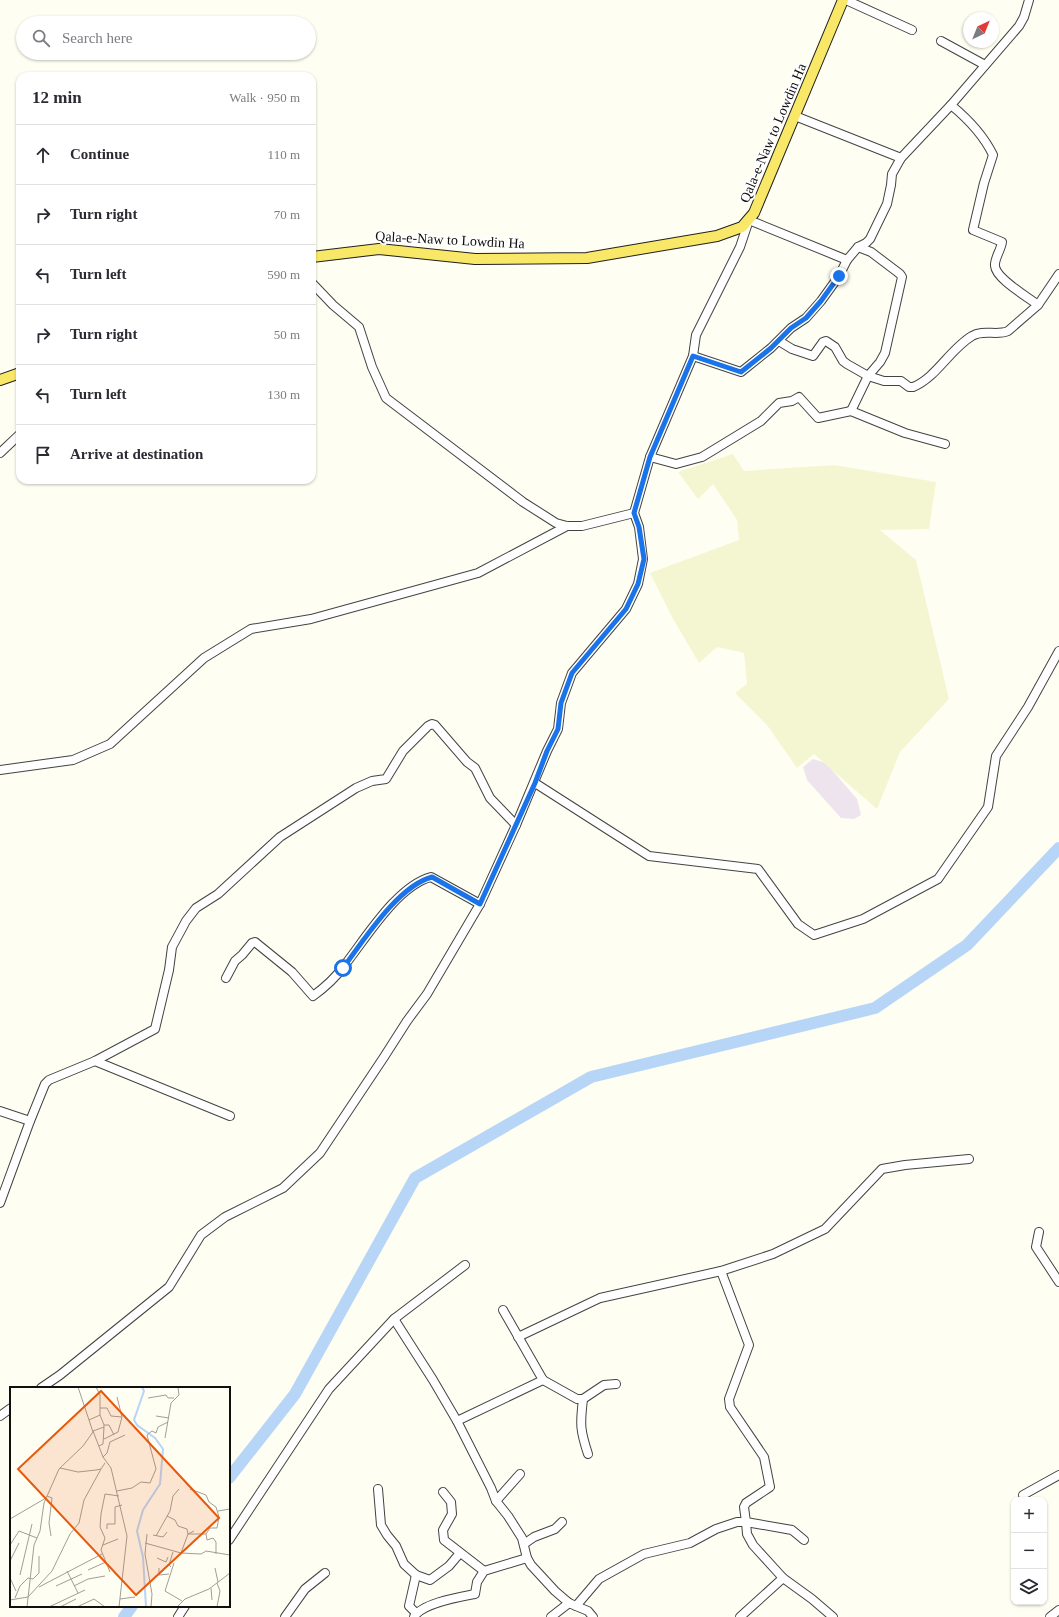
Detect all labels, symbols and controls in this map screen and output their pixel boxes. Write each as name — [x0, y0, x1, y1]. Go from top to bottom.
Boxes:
north arrow — [963, 12, 999, 48]
search box — [16, 16, 316, 60]
icon: search — [30, 27, 52, 49]
text: Search here — [62, 30, 132, 46]
street label: Qala-e-Naw to Lowdin Ha — [737, 60, 809, 205]
text: 12 min — [32, 88, 82, 107]
text: Walk · 950 m — [229, 90, 300, 105]
icon: ahead — [32, 144, 54, 166]
text: Continue — [70, 146, 129, 162]
text: 110 m — [268, 147, 300, 162]
icon: right — [32, 204, 54, 226]
text: Turn right — [70, 206, 137, 222]
text: 70 m — [274, 207, 300, 222]
street label: Qala-e-Naw to Lowdin Ha — [375, 229, 526, 251]
icon: left — [32, 264, 54, 286]
text: Turn left — [70, 266, 127, 282]
text: 590 m — [267, 267, 300, 282]
route end — [830, 267, 848, 285]
icon: right — [32, 324, 54, 346]
text: Turn right — [70, 326, 137, 342]
text: 50 m — [274, 327, 300, 342]
icon: left — [32, 384, 54, 406]
text: Turn left — [70, 386, 127, 402]
text: 130 m — [267, 387, 300, 402]
icon: arrive — [32, 444, 54, 466]
text: Arrive at destination — [70, 446, 203, 462]
route start — [334, 959, 352, 977]
inset map — [10, 1387, 230, 1607]
map controls — [1011, 1497, 1047, 1605]
button: + — [1011, 1497, 1047, 1533]
button: − — [1011, 1533, 1047, 1569]
button: layers — [1011, 1569, 1047, 1605]

